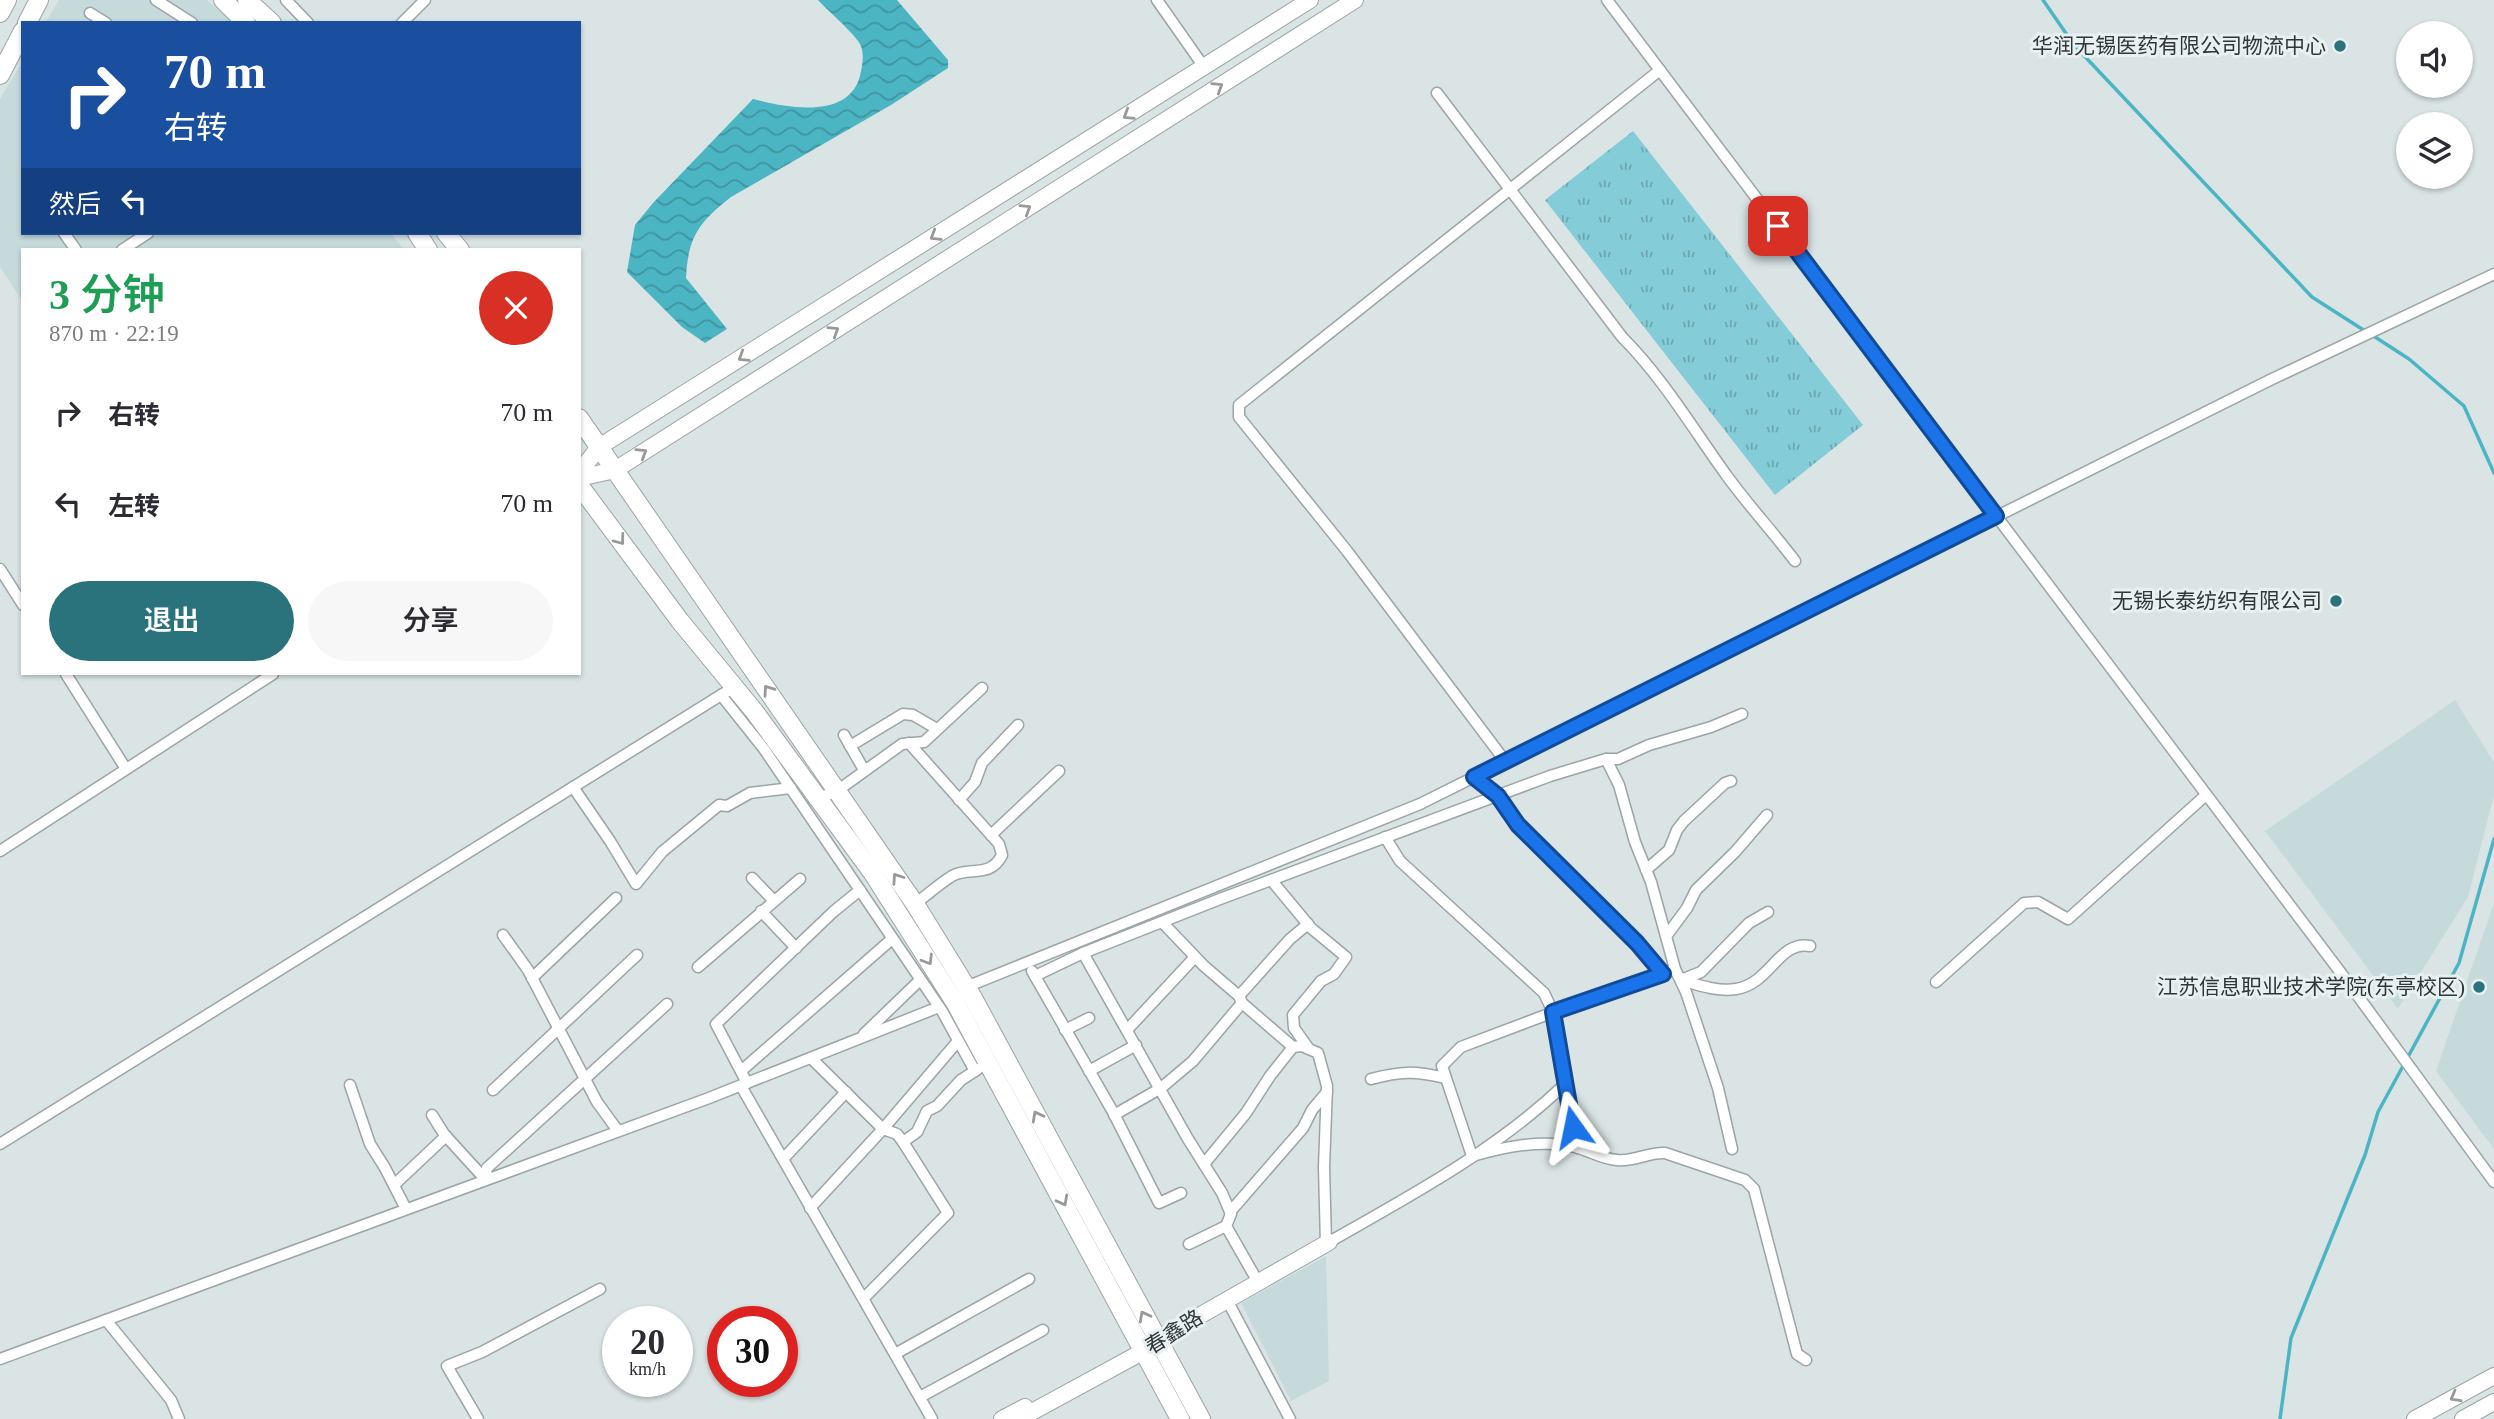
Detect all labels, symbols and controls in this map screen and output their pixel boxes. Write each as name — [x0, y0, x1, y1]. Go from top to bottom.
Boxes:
map controls — [2396, 21, 2473, 189]
button: sound — [2396, 21, 2473, 98]
place label: 华润无锡医药有限公司物流中心 — [2032, 34, 2326, 58]
marker: 华润无锡医药有限公司物流中心 — [2332, 38, 2348, 54]
text: 70 m — [164, 44, 266, 99]
icon: right — [49, 49, 140, 140]
one-way arrow — [1210, 83, 1223, 96]
one-way arrow — [1122, 106, 1135, 119]
text: 右转 — [164, 110, 228, 146]
button: layers — [2396, 112, 2473, 189]
icon: left — [115, 182, 153, 220]
text: 然后 — [49, 190, 101, 219]
pin — [1748, 196, 1808, 256]
one-way arrow — [1018, 205, 1031, 218]
icon: arrive — [1759, 207, 1797, 245]
one-way arrow — [930, 227, 943, 240]
button: close — [479, 271, 553, 345]
text: 3 分钟 — [49, 272, 165, 318]
text: 870 m · 22:19 — [49, 321, 179, 346]
one-way arrow — [826, 327, 839, 340]
one-way arrow — [737, 349, 750, 362]
icon: right — [49, 394, 87, 432]
text: 70 m — [500, 398, 553, 427]
text: 右转 — [108, 401, 160, 430]
one-way arrow — [634, 449, 647, 462]
icon: left — [49, 485, 87, 523]
text: 70 m — [500, 489, 553, 518]
text: 左转 — [108, 492, 160, 521]
one-way arrow — [612, 532, 624, 545]
button: 退出 — [49, 581, 294, 661]
button: 分享 — [308, 581, 553, 661]
place label: 无锡长泰纺织有限公司 — [2112, 589, 2322, 613]
marker: 无锡长泰纺织有限公司 — [2328, 593, 2344, 609]
one-way arrow — [764, 685, 776, 698]
one-way arrow — [892, 872, 905, 885]
one-way arrow — [920, 952, 933, 965]
place label: 江苏信息职业技术学院(东亭校区) — [2157, 975, 2465, 999]
marker: 江苏信息职业技术学院(东亭校区) — [2471, 979, 2487, 995]
position arrow — [1536, 1090, 1610, 1164]
one-way arrow — [1031, 1111, 1045, 1123]
one-way arrow — [1055, 1194, 1068, 1207]
street label: 春鑫路 — [1141, 1305, 1207, 1359]
speed limit sign: 30 — [707, 1306, 798, 1397]
one-way arrow — [1139, 1311, 1153, 1323]
text: 20 — [630, 1323, 665, 1362]
text: km/h — [629, 1359, 666, 1379]
one-way arrow — [2449, 1389, 2462, 1403]

